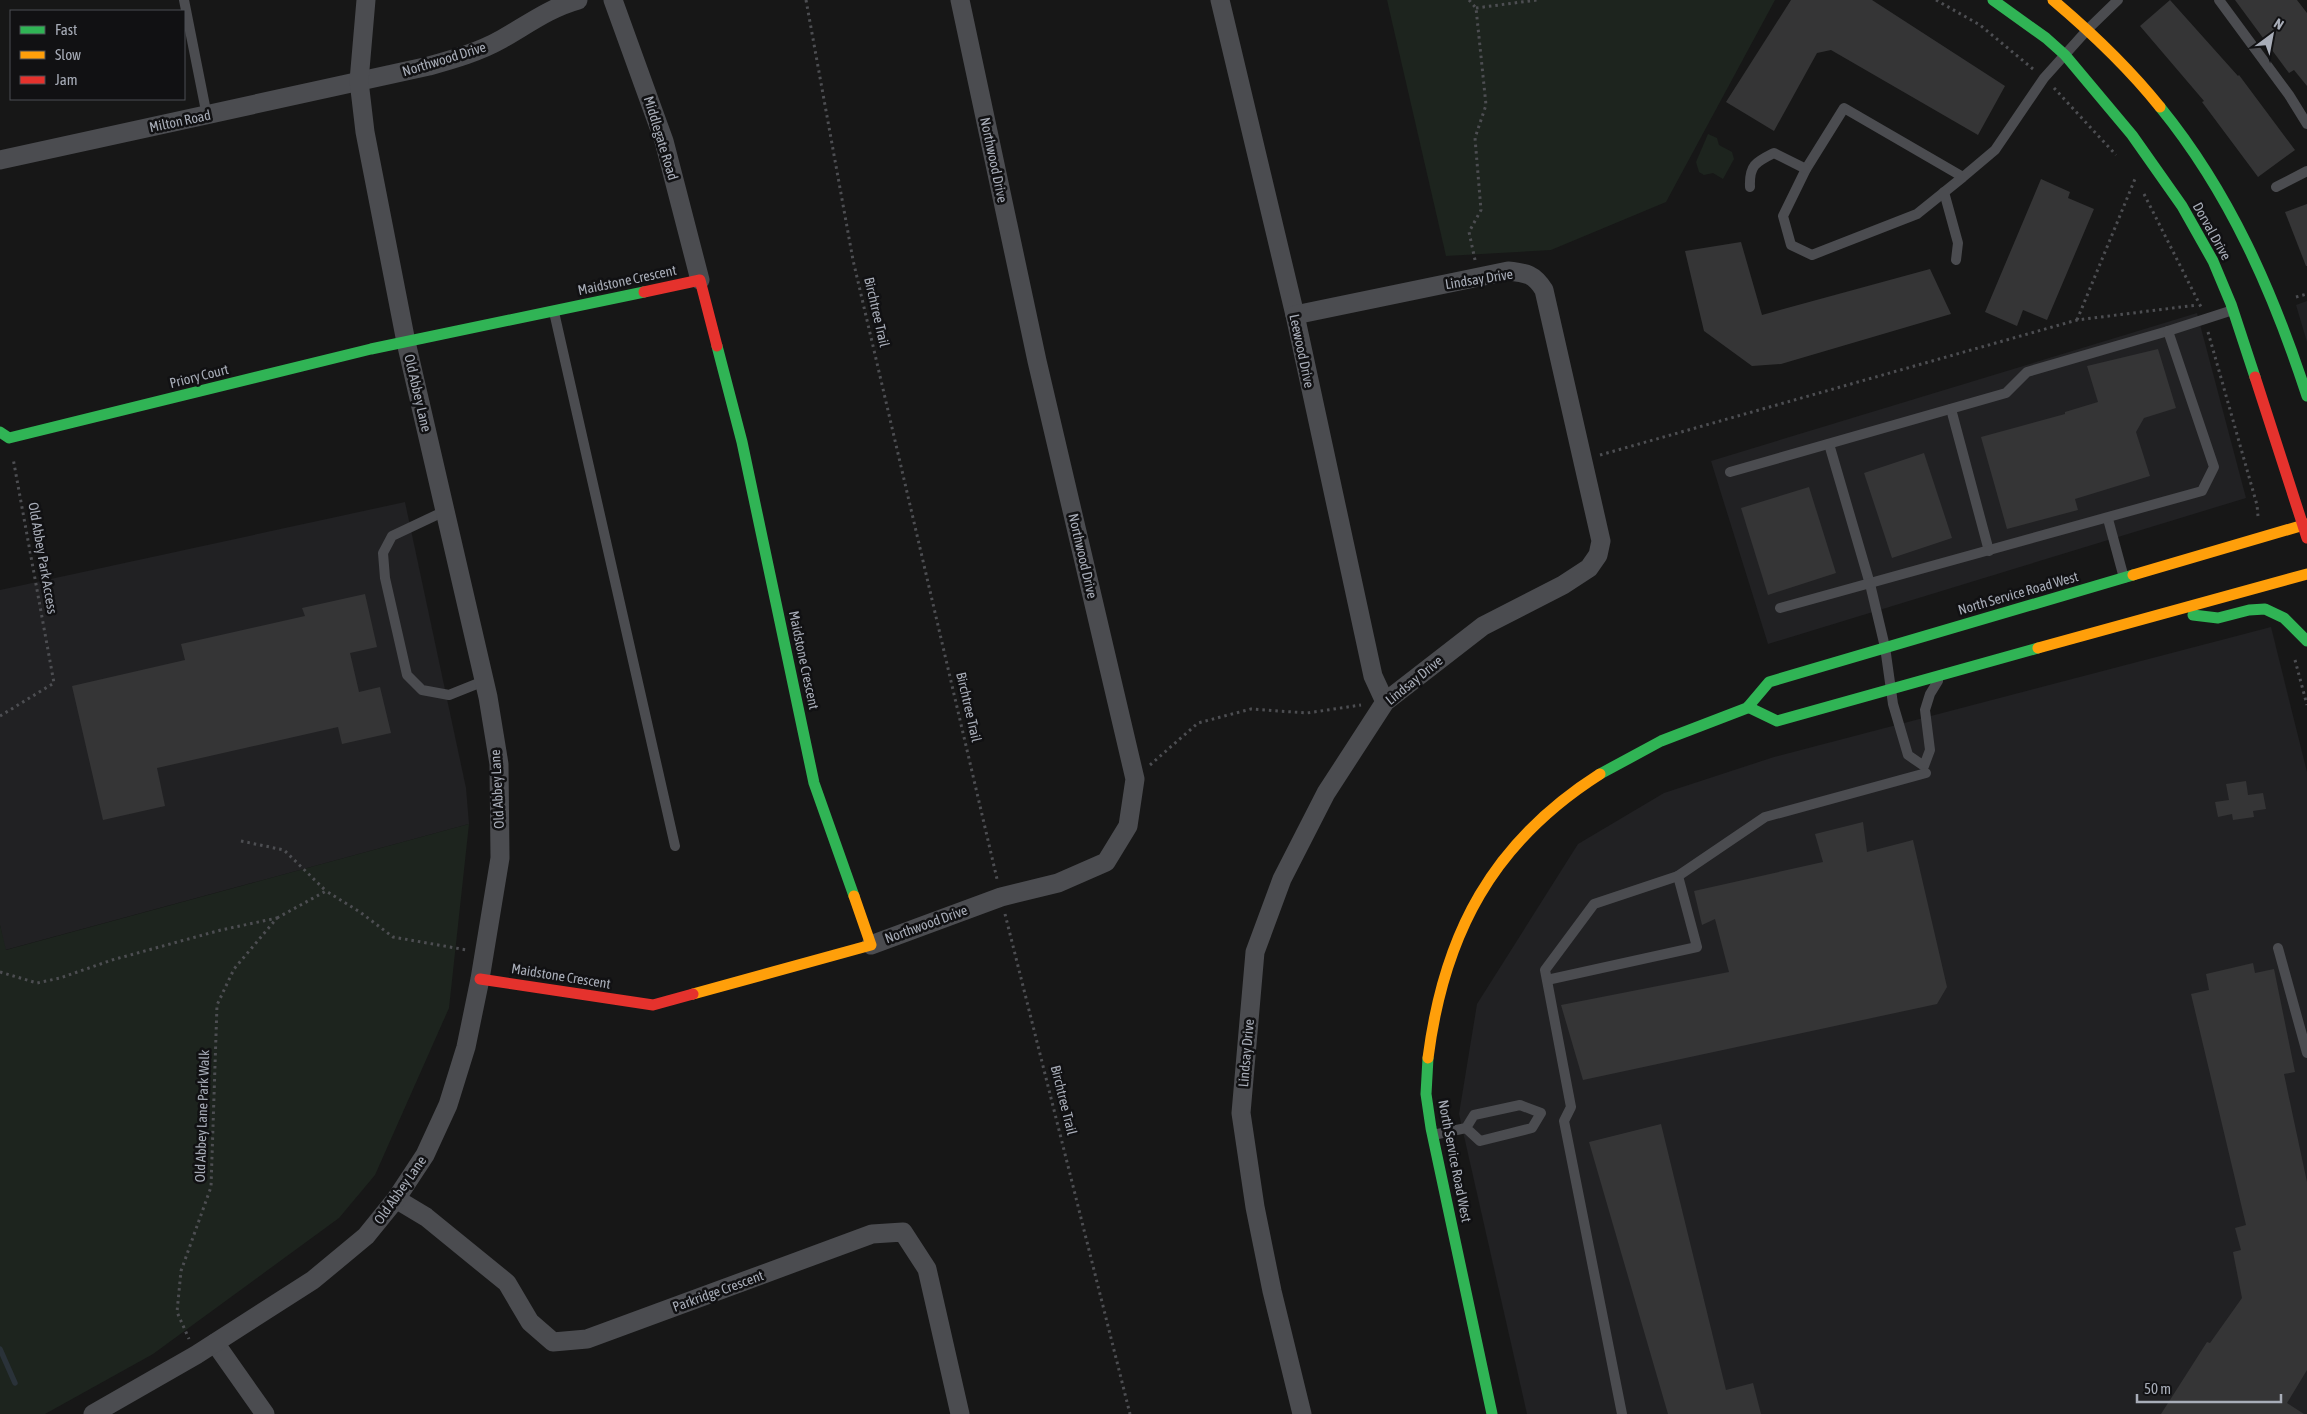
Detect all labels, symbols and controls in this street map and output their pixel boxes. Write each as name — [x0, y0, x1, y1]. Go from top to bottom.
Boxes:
legend — [10, 10, 185, 100]
north arrow — [2247, 10, 2297, 60]
text: N — [2271, 15, 2287, 33]
text: Fast — [55, 21, 77, 38]
street label: Northwood Drive — [400, 39, 488, 79]
text: Slow — [55, 46, 81, 63]
text: Jam — [55, 71, 78, 88]
street label: Middlegate Road — [641, 94, 681, 182]
street label: Milton Road — [148, 107, 212, 135]
street label: Northwood Drive — [977, 116, 1011, 204]
street label: Dorval Drive — [2190, 199, 2234, 263]
street label: Maidstone Crescent — [576, 262, 678, 298]
street label: Lindsay Drive — [1444, 266, 1514, 292]
street label: Birchtree Trail — [861, 275, 893, 349]
street label: Leewood Drive — [1286, 313, 1318, 389]
street label: Old Abbey Lane — [401, 353, 435, 433]
street label: Priory Court — [168, 361, 230, 391]
street label: Old Abbey Park Access — [25, 501, 61, 615]
street label: Northwood Drive — [1065, 512, 1101, 600]
street label: North Service Road West — [1956, 568, 2080, 618]
street label: Maidstone Crescent — [786, 609, 822, 711]
street label: Lindsay Drive — [1382, 652, 1446, 708]
street label: Birchtree Trail — [953, 670, 985, 744]
street label: Old Abbey Lane — [487, 749, 507, 829]
street label: Northwood Drive — [882, 902, 970, 946]
street label: Maidstone Crescent — [510, 960, 612, 992]
street label: Lindsay Drive — [1235, 1018, 1257, 1088]
street label: Old Abbey Lane Park Walk — [192, 1049, 212, 1183]
street label: Birchtree Trail — [1048, 1063, 1080, 1137]
street label: North Service Road West — [1435, 1099, 1475, 1223]
street label: Old Abbey Lane — [371, 1153, 429, 1227]
street label: Parkridge Crescent — [670, 1267, 766, 1315]
scale bar — [2137, 1372, 2281, 1404]
text: 50 m — [2144, 1380, 2171, 1397]

